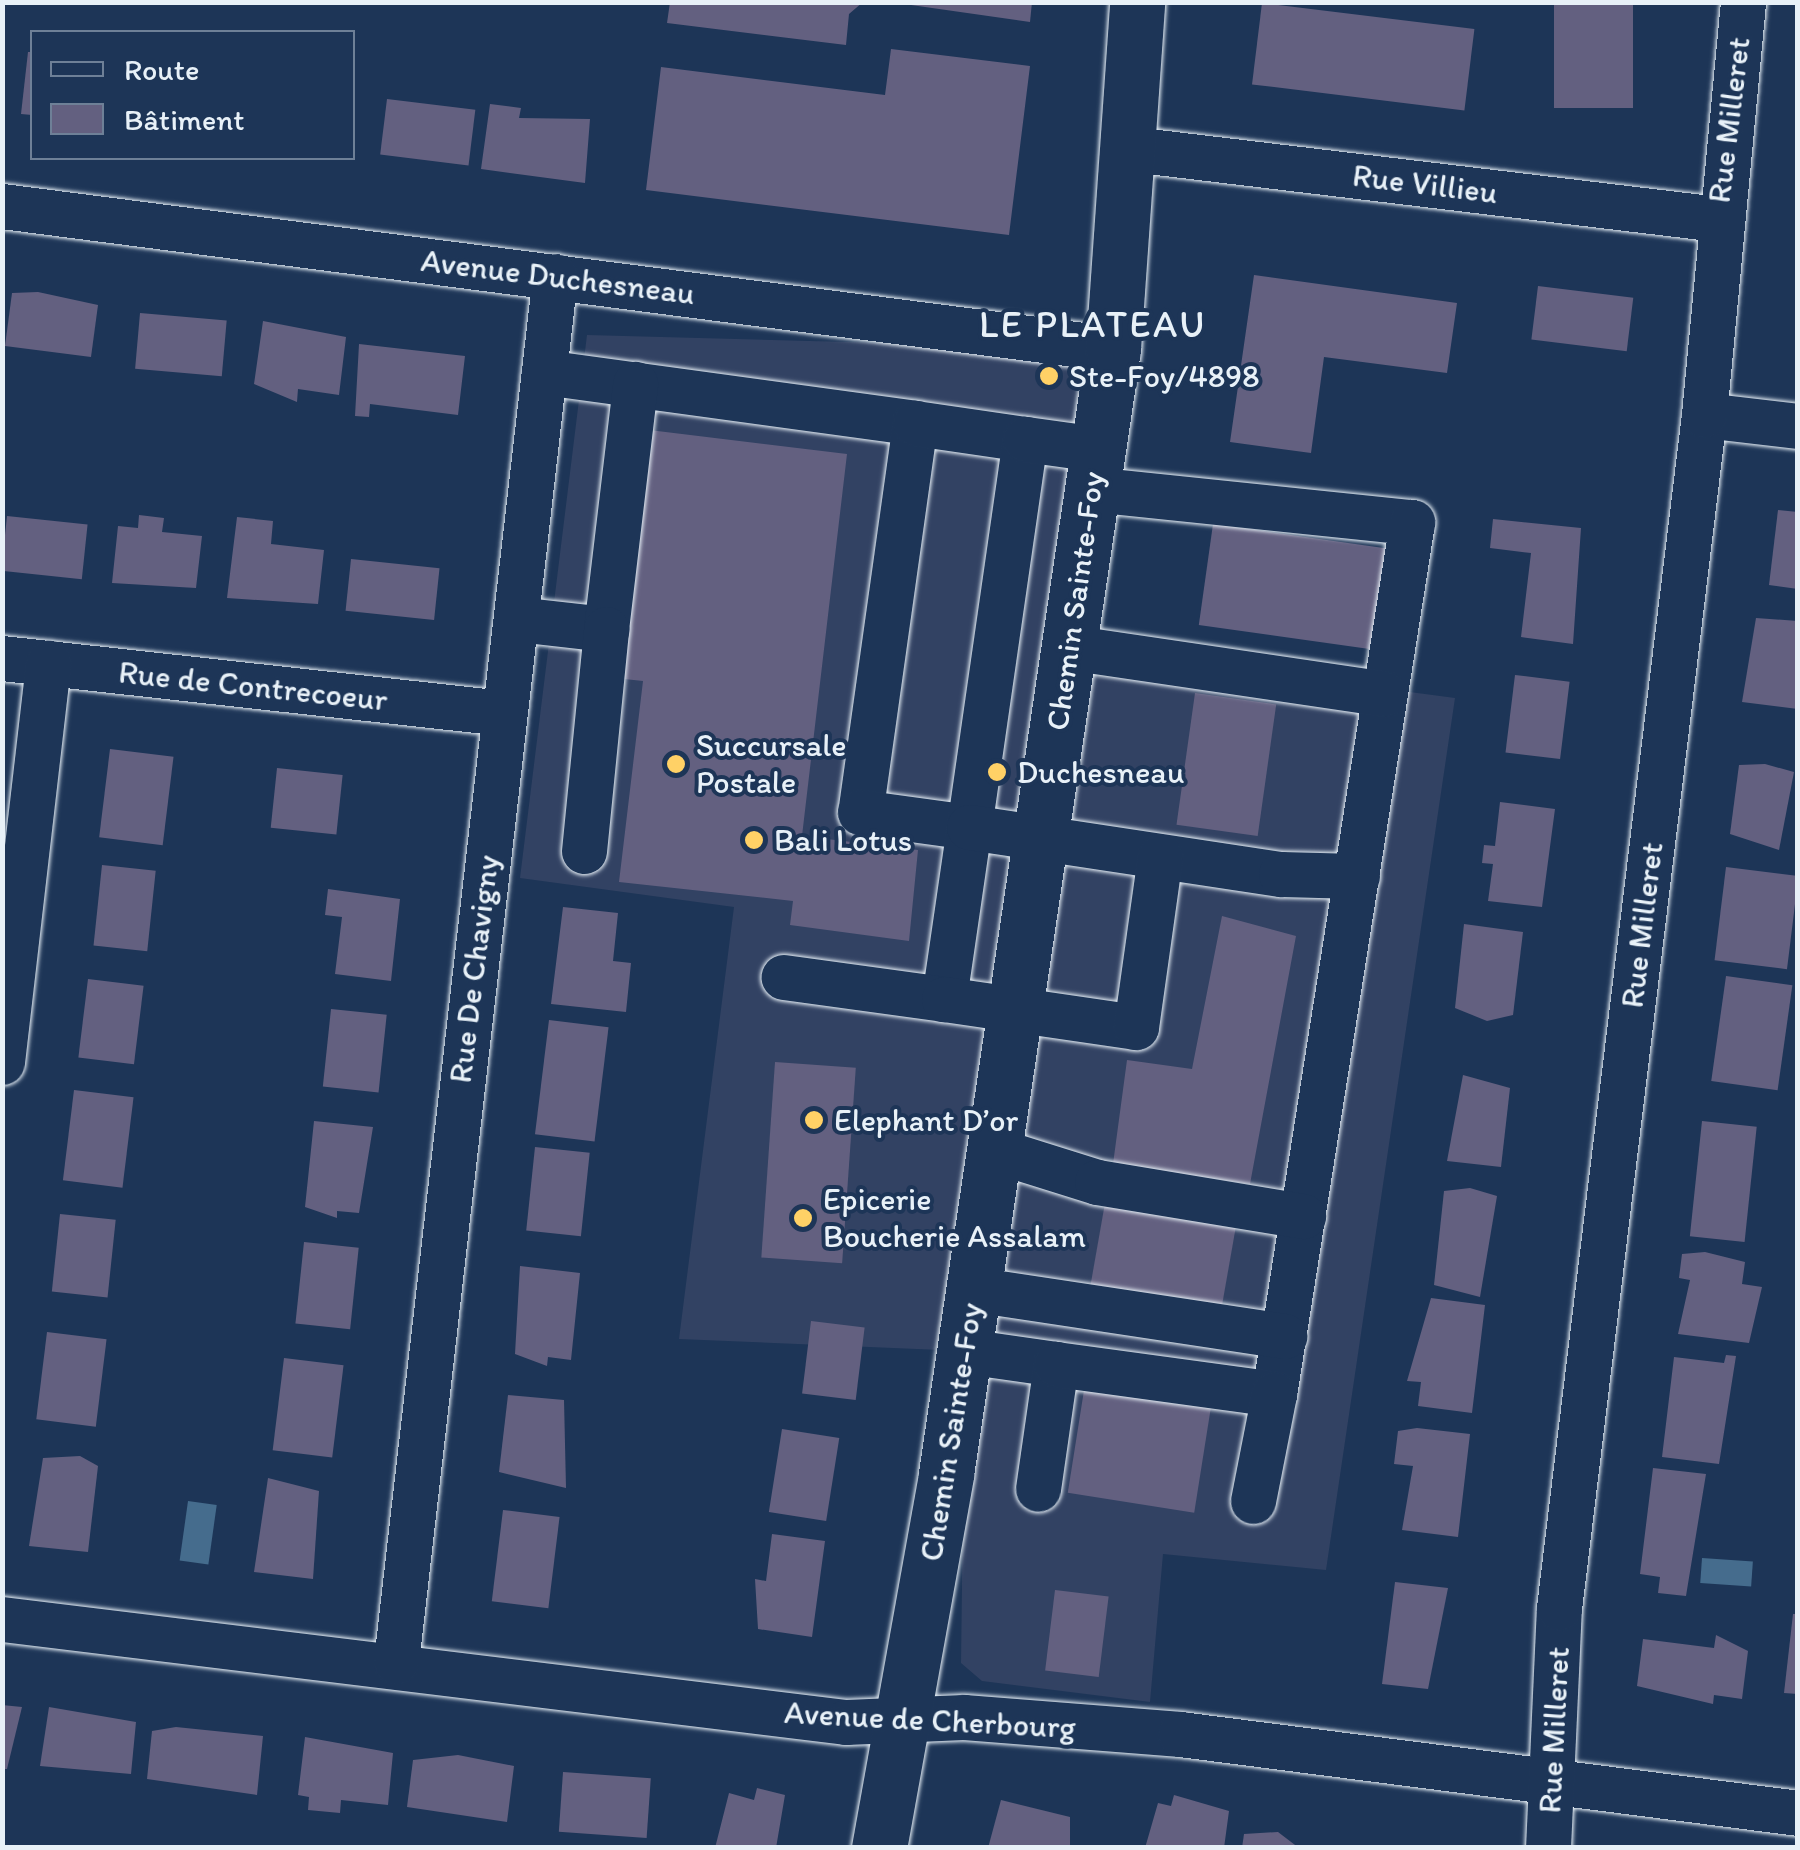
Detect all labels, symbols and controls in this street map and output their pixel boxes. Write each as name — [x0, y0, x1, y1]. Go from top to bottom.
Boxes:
legend — [30, 30, 355, 160]
street label: Rue Milleret — [1700, 35, 1758, 205]
text: Route — [124, 51, 199, 88]
text: Bâtiment — [124, 101, 245, 138]
street label: Rue Villieu — [1350, 156, 1500, 212]
street label: Avenue Duchesneau — [419, 241, 697, 313]
district label: LE PLATEAU — [977, 302, 1209, 348]
place label: Ste-Foy/4898 — [1069, 357, 1259, 395]
marker: Ste-Foy/4898 — [1038, 365, 1060, 387]
street label: Chemin Sainte-Foy — [1038, 469, 1112, 733]
street label: Rue de Contrecoeur — [117, 653, 389, 719]
place label: Succursale Postale — [696, 727, 847, 802]
marker: Succursale Postale — [665, 753, 687, 775]
place label: Duchesneau — [1017, 753, 1184, 791]
marker: Duchesneau — [986, 761, 1008, 783]
place label: Bali Lotus — [774, 821, 912, 859]
marker: Bali Lotus — [743, 829, 765, 851]
street label: Rue Milleret — [1613, 840, 1671, 1010]
street label: Rue De Chavigny — [441, 852, 507, 1086]
place label: Elephant D’or — [834, 1101, 1018, 1139]
marker: Elephant D’or — [803, 1109, 825, 1131]
place label: Epicerie Boucherie Assalam — [823, 1181, 1085, 1256]
marker: Epicerie Boucherie Assalam — [792, 1207, 814, 1229]
street label: Chemin Sainte-Foy — [912, 1300, 990, 1564]
street label: Rue Milleret — [1530, 1646, 1578, 1814]
street label: Avenue de Cherbourg — [783, 1693, 1077, 1747]

